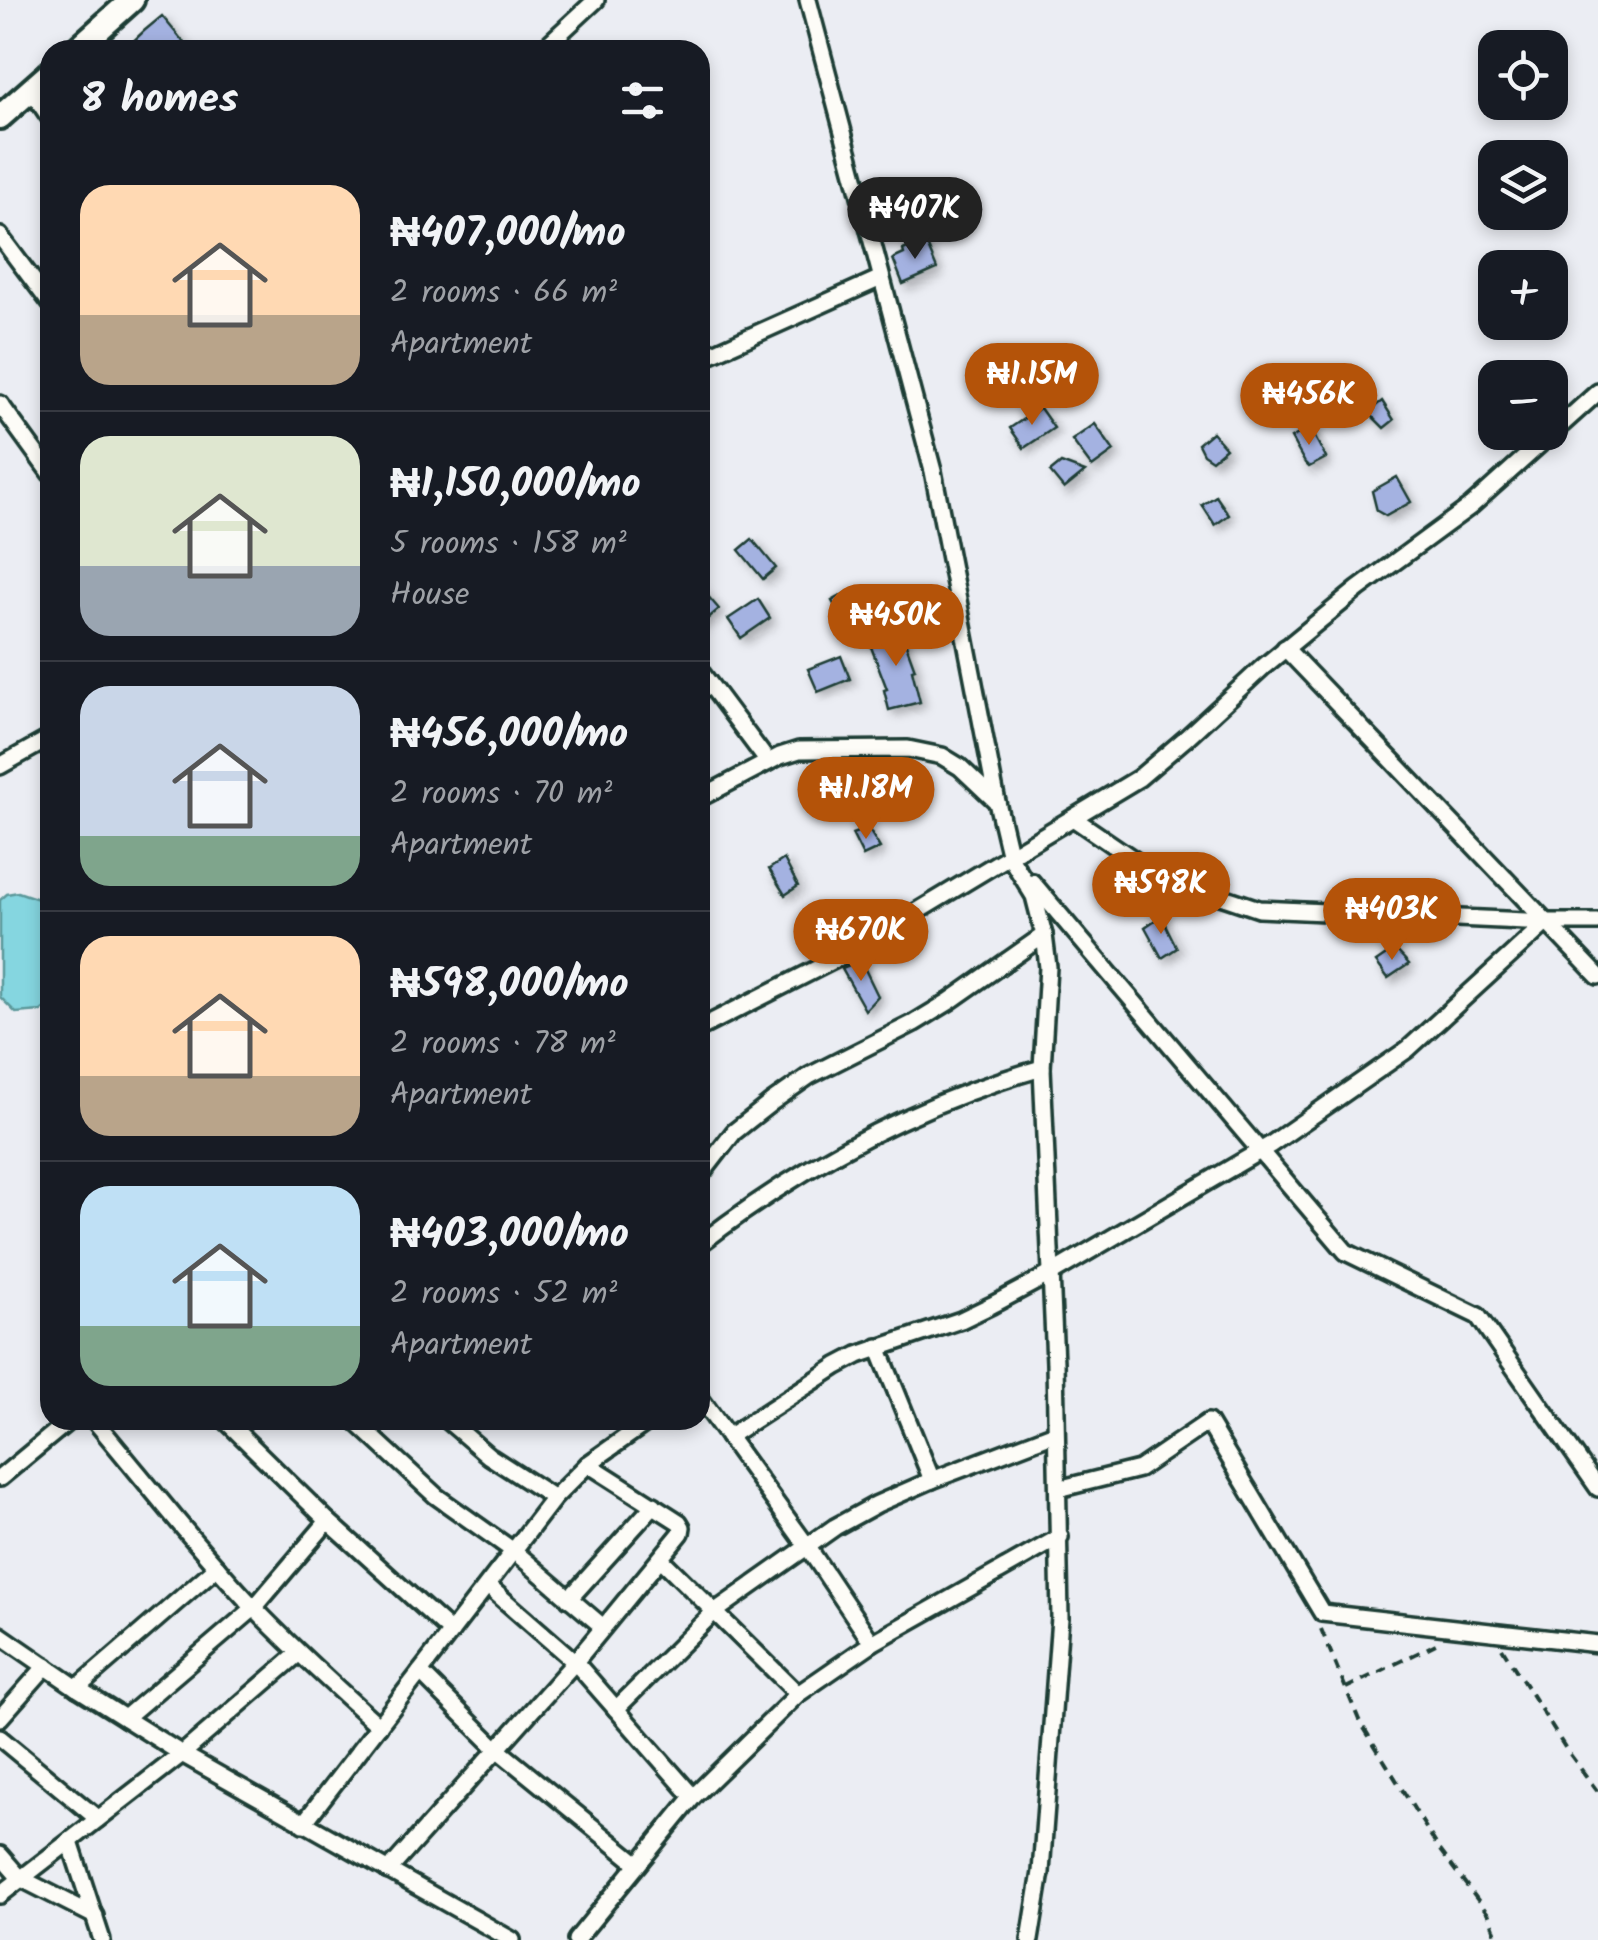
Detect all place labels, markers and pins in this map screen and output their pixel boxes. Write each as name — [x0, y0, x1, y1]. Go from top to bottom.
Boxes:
pin: ₦407K — [845, 177, 985, 262]
pin: ₦1.15M — [951, 343, 1113, 428]
pin: ₦456K — [1239, 363, 1379, 448]
pin: ₦450K — [826, 584, 966, 669]
pin: ₦1.18M — [785, 757, 947, 842]
pin: ₦598K — [1091, 852, 1231, 937]
pin: ₦403K — [1322, 878, 1462, 963]
pin: ₦670K — [791, 899, 931, 984]

